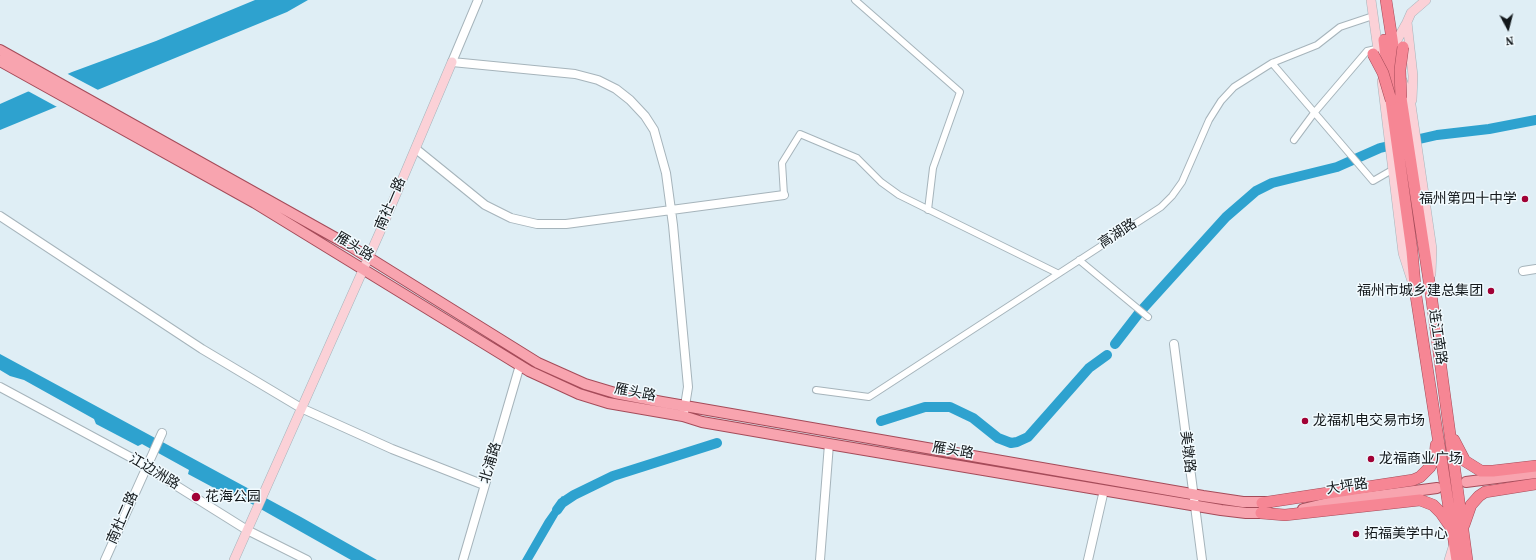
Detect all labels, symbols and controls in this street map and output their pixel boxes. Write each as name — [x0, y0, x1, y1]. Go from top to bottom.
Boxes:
north arrow — [1488, 8, 1528, 48]
text: N — [1505, 32, 1514, 48]
street label: 南社一路 — [372, 175, 410, 233]
place label: 福州第四十中学 — [1419, 191, 1517, 207]
marker: 福州第四十中学 — [1520, 194, 1530, 204]
street label: 高湖路 — [1096, 216, 1140, 252]
street label: 雁头路 — [332, 229, 376, 265]
place label: 福州市城乡建总集团 — [1357, 283, 1483, 299]
marker: 福州市城乡建总集团 — [1486, 286, 1496, 296]
street label: 连江南路 — [1425, 308, 1449, 366]
street label: 雁头路 — [613, 381, 657, 405]
place label: 龙福机电交易市场 — [1313, 413, 1425, 429]
marker: 龙福机电交易市场 — [1300, 416, 1310, 426]
street label: 美墩路 — [1176, 430, 1198, 474]
street label: 雁头路 — [931, 439, 975, 463]
street label: 北浦路 — [477, 440, 505, 486]
street label: 江边洲路 — [126, 450, 182, 494]
place label: 龙福商业广场 — [1379, 451, 1463, 467]
marker: 龙福商业广场 — [1366, 454, 1376, 464]
street label: 大坪路 — [1325, 476, 1369, 498]
street label: 南杜二路 — [104, 489, 142, 547]
place label: 花海公园 — [205, 489, 261, 505]
marker: 花海公园 — [190, 491, 202, 503]
place label: 拓福美学中心 — [1364, 526, 1448, 542]
marker: 拓福美学中心 — [1351, 529, 1361, 539]

